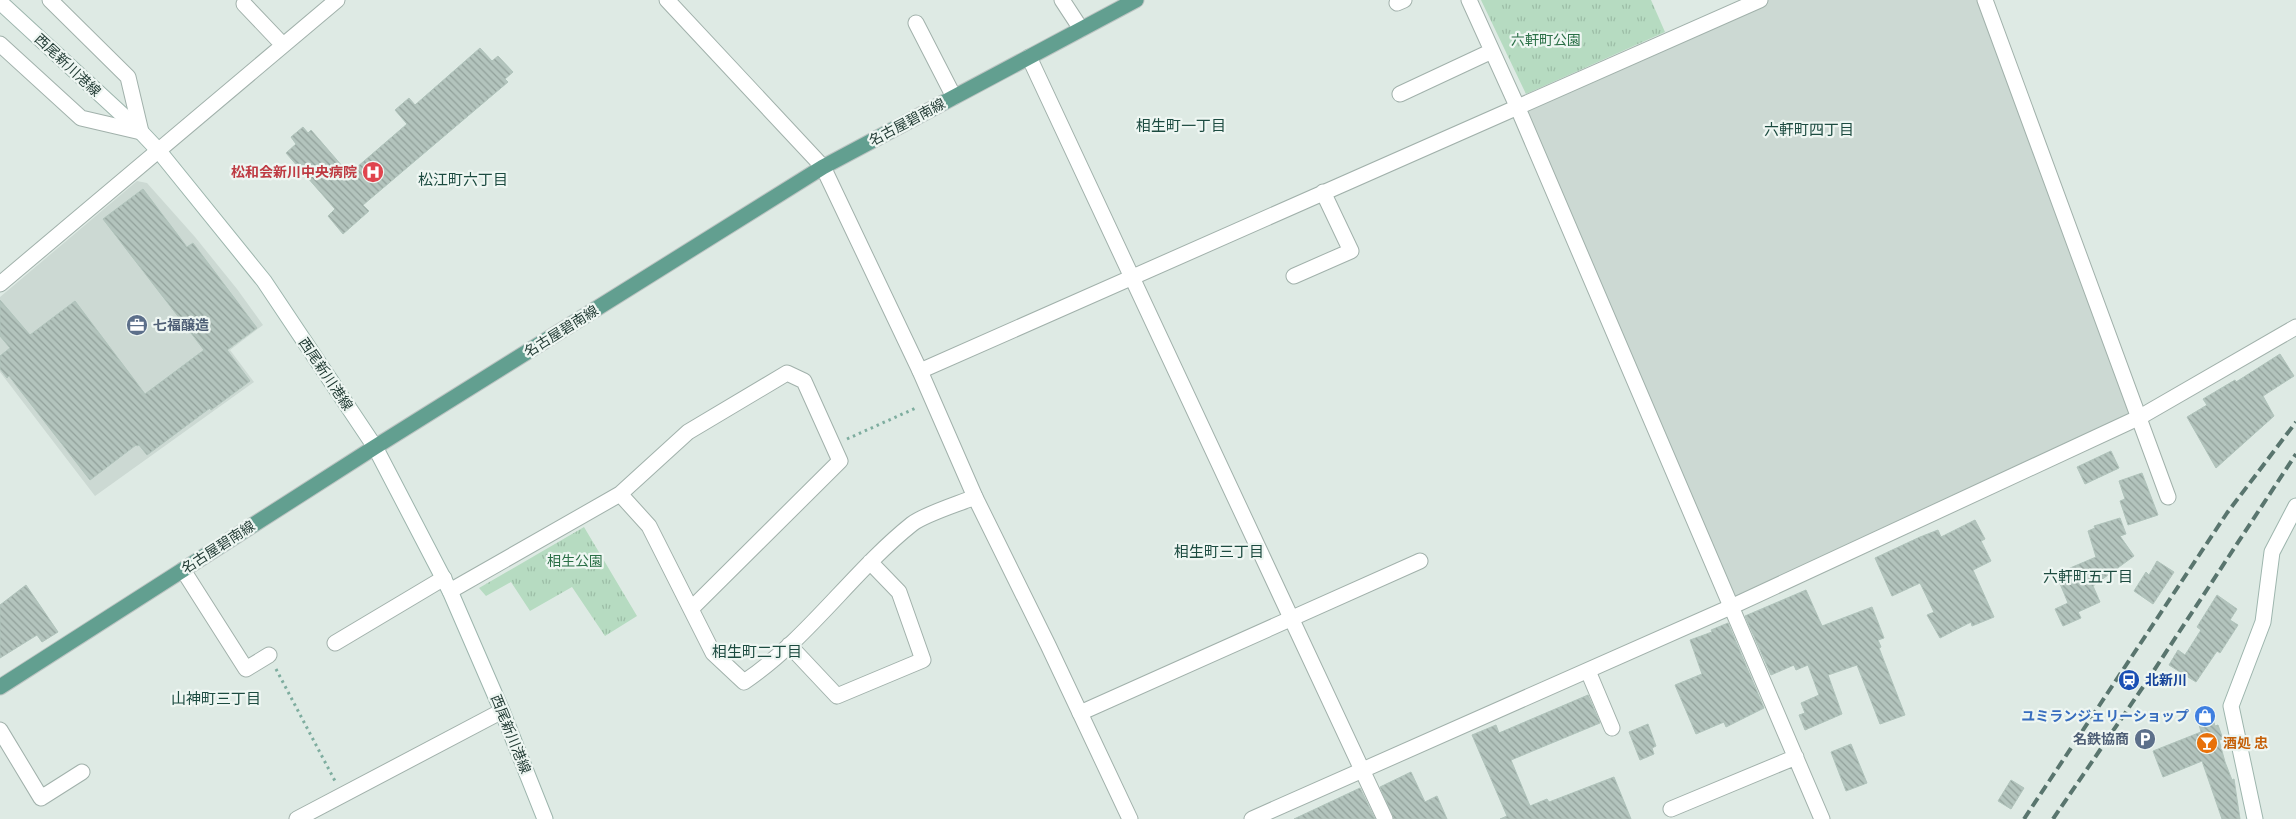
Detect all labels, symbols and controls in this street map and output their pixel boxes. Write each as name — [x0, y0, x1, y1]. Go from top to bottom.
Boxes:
street label: 西尾新川港線 — [32, 30, 105, 99]
park label: 六軒町公園 — [1511, 31, 1581, 48]
street label: 名古屋碧南線 — [866, 94, 948, 149]
district label: 相生町一丁目 — [1136, 116, 1226, 134]
district label: 六軒町四丁目 — [1764, 120, 1854, 138]
hospital icon: 松和会新川中央病院 — [361, 160, 385, 184]
place label: 松和会新川中央病院 — [231, 163, 357, 180]
district label: 松江町六丁目 — [418, 170, 508, 188]
street label: 名古屋碧南線 — [521, 301, 601, 360]
office icon: 七福醸造 — [125, 313, 149, 337]
place label: 七福醸造 — [153, 316, 209, 333]
street label: 西尾新川港線 — [296, 334, 357, 413]
street label: 名古屋碧南線 — [178, 517, 258, 577]
district label: 相生町三丁目 — [1174, 542, 1264, 560]
park label: 相生公園 — [547, 552, 603, 569]
district label: 六軒町五丁目 — [2043, 567, 2133, 585]
district label: 相生町二丁目 — [712, 642, 802, 660]
station icon: 北新川 — [2117, 668, 2141, 692]
place label: 北新川 — [2145, 671, 2187, 688]
district label: 山神町三丁目 — [171, 689, 261, 707]
street label: 西尾新川港線 — [488, 692, 535, 776]
shop icon: ユミランジェリーショップ — [2193, 704, 2217, 728]
place label: ユミランジェリーショップ — [2021, 707, 2189, 724]
parking icon: 名鉄協商 — [2133, 727, 2157, 751]
place label: 名鉄協商 — [2073, 730, 2129, 747]
bar icon: 酒処 忠 — [2195, 731, 2219, 755]
place label: 酒処 忠 — [2223, 734, 2269, 751]

